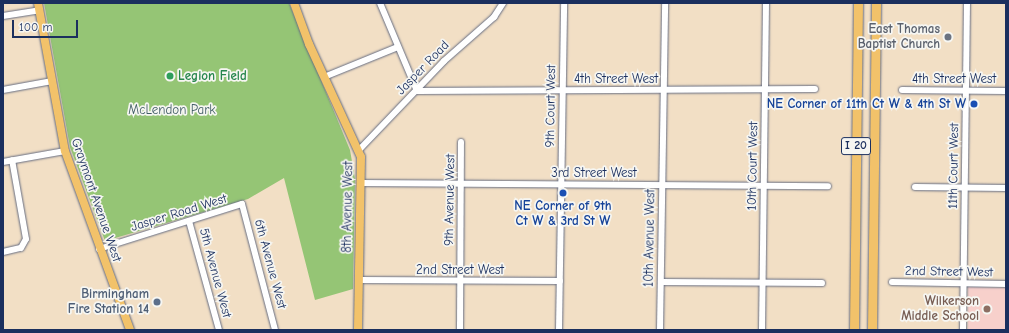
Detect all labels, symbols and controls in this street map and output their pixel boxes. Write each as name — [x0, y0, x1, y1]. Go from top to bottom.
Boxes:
scale bar — [14, 12, 80, 38]
text: 100 m — [19, 20, 52, 34]
place label: East Thomas Baptist Church — [858, 22, 940, 53]
marker: East Thomas Baptist Church — [943, 32, 953, 42]
street label: Jasper Road — [393, 38, 453, 98]
street label: 9th Court West — [542, 65, 560, 147]
place label: Legion Field — [178, 68, 247, 84]
marker: Legion Field — [165, 71, 175, 81]
street label: 4th Street West — [574, 71, 658, 87]
street label: 4th Street West — [912, 71, 996, 87]
place label: NE Corner of 11th Ct W & 4th St W — [767, 96, 966, 112]
marker: NE Corner of 11th Ct W & 4th St W — [969, 99, 979, 109]
park label: McLendon Park — [128, 102, 216, 118]
street label: 10th Court West — [744, 121, 762, 211]
street label: 11th Court West — [945, 123, 963, 209]
street label: Graymont Avenue West — [68, 136, 124, 264]
road number: I 20 — [841, 136, 871, 156]
street label: 9th Avenue West — [441, 154, 459, 246]
street label: 8th Avenue West — [339, 161, 357, 253]
street label: 3rd Street West — [551, 165, 637, 181]
marker: NE Corner of 9th Ct W & 3rd St W — [558, 188, 568, 198]
street label: 10th Avenue West — [641, 189, 659, 287]
street label: Jasper Road West — [129, 191, 229, 235]
place label: NE Corner of 9th Ct W & 3rd St W — [514, 199, 612, 230]
street label: 6th Avenue West — [251, 218, 289, 310]
street label: 5th Avenue West — [196, 227, 234, 319]
street label: 2nd Street West — [416, 262, 504, 278]
street label: 2nd Street West — [905, 263, 993, 281]
place label: Birmingham Fire Station 14 — [68, 287, 149, 318]
place label: Wilkerson Middle School — [901, 294, 979, 325]
marker: Birmingham Fire Station 14 — [152, 297, 162, 307]
marker: Wilkerson Middle School — [982, 304, 992, 314]

